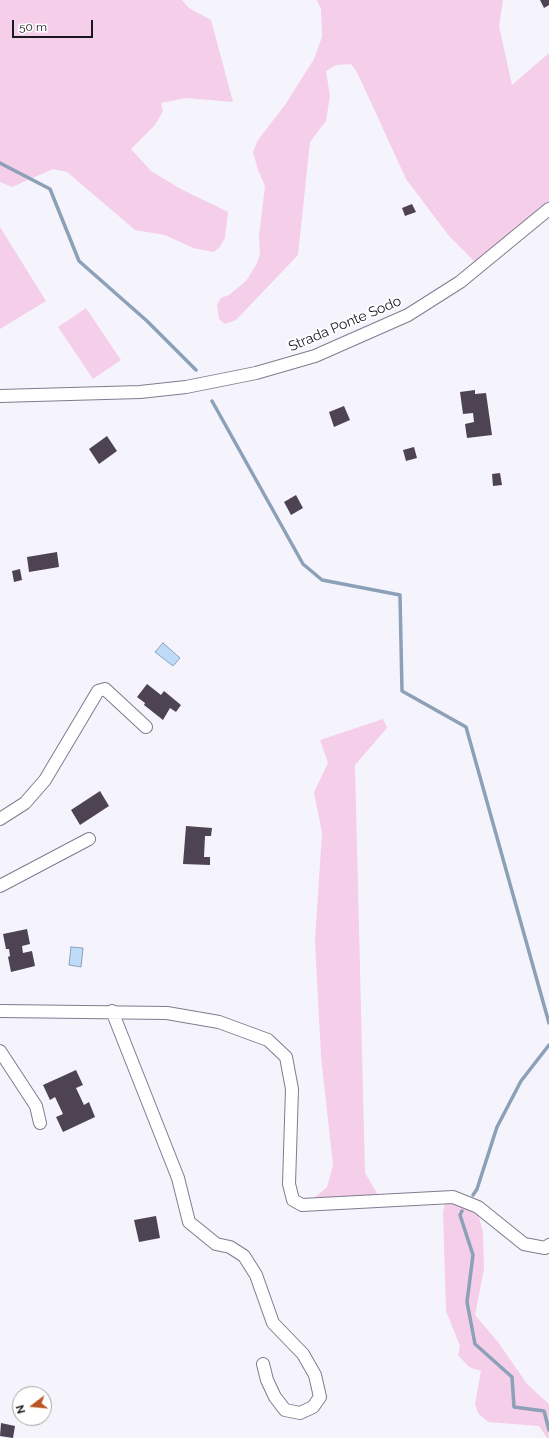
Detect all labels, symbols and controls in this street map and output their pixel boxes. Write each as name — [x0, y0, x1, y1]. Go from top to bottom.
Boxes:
scale bar — [14, 12, 95, 38]
text: 50 m — [19, 20, 47, 34]
street label: Strada Ponte Sodo — [286, 293, 404, 355]
north arrow — [12, 1386, 52, 1426]
text: N — [14, 1403, 28, 1415]

